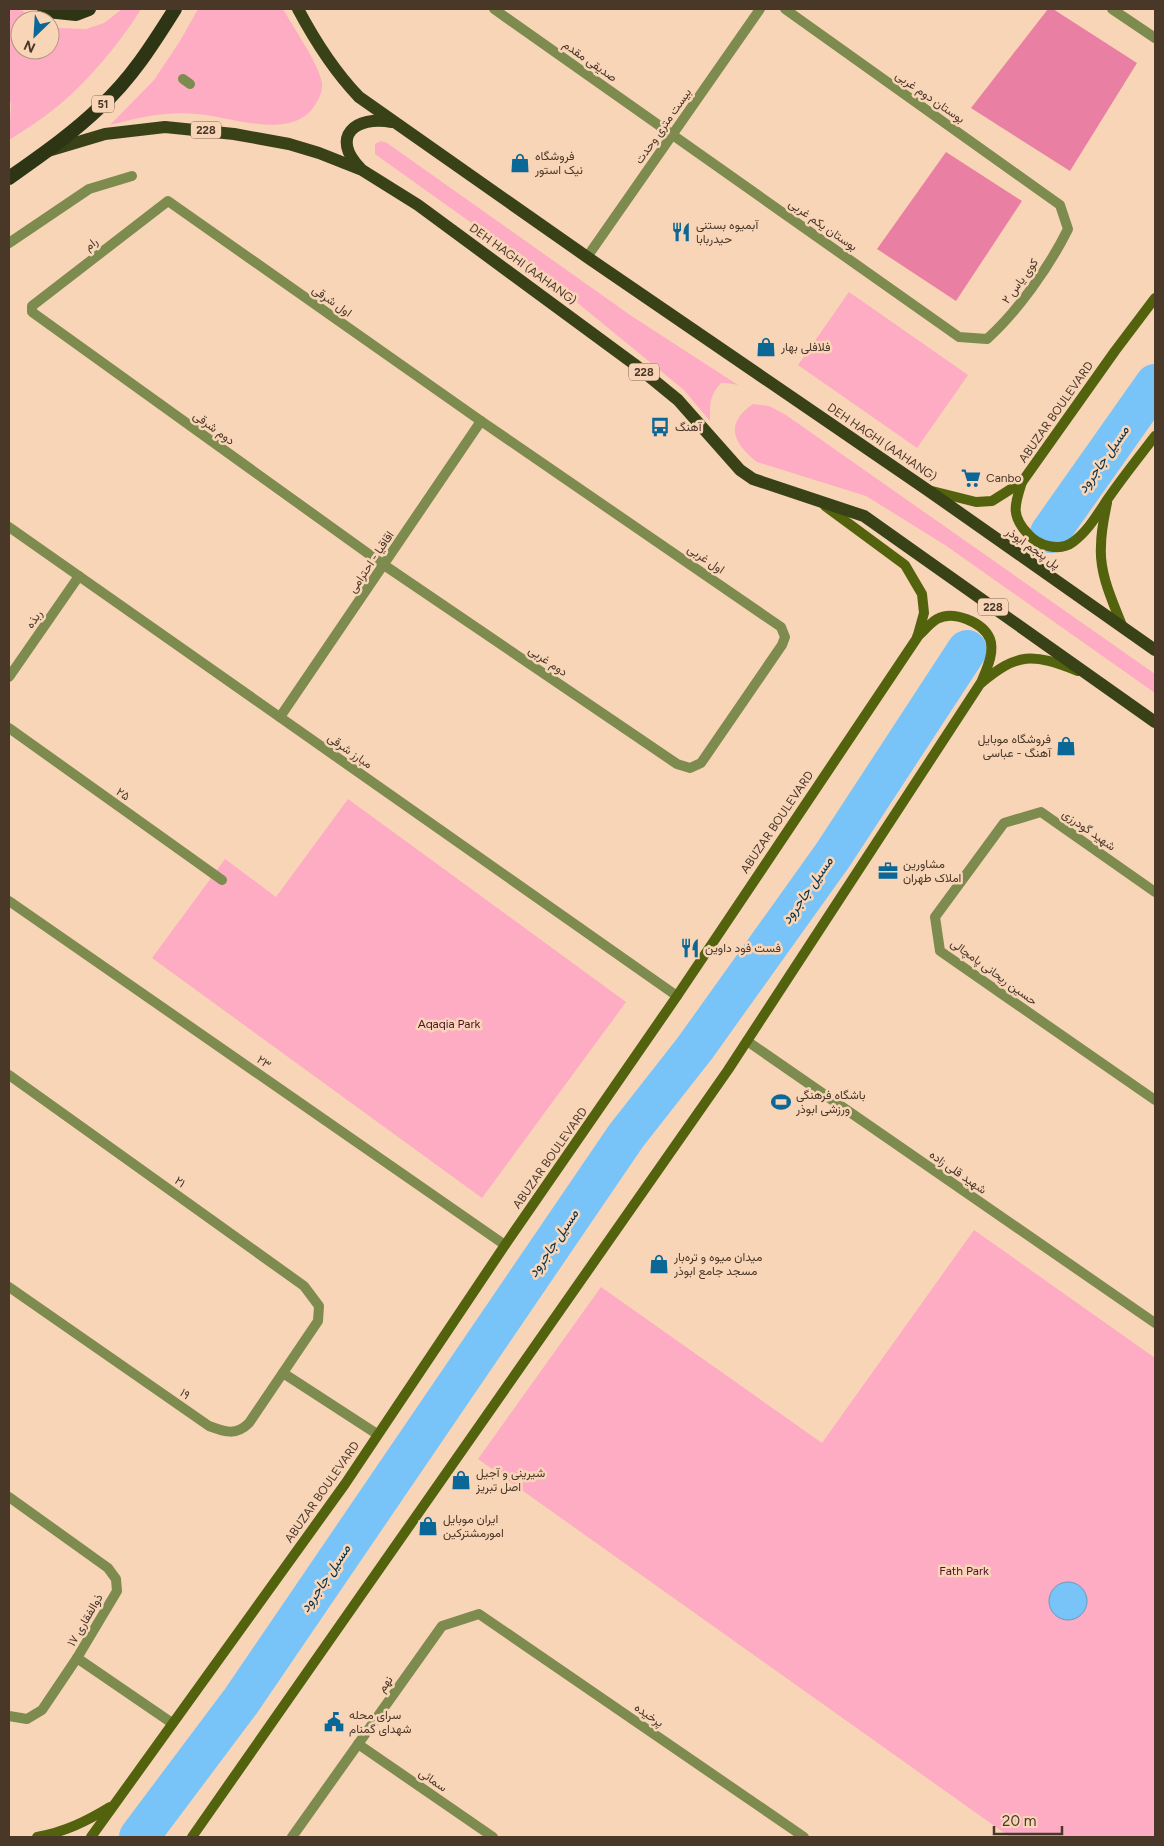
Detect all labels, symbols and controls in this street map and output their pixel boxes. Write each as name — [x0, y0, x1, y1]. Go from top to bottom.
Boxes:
north arrow — [10, 10, 60, 60]
text: N — [21, 36, 38, 56]
street label: صدیقی مقدم — [560, 37, 620, 86]
street label: بوستان دوم غربی — [892, 68, 967, 127]
street label: بیست متری وحدت — [632, 85, 695, 167]
road number: 51 — [92, 96, 114, 112]
road number: 228 — [191, 122, 221, 138]
place label: فروشگاه نیک استور — [534, 149, 583, 178]
shop icon: فروشگاه نیک استور — [509, 152, 531, 174]
street label: بوستان یکم غربی — [785, 196, 860, 255]
place label: آبمیوه بستنی حیدربابا — [696, 218, 759, 247]
street label: DEH HAGHI (AAHANG) — [467, 220, 579, 308]
restaurant icon: آبمیوه بستنی حیدربابا — [670, 221, 692, 243]
street label: رام — [81, 234, 101, 254]
street label: کوی یاس ۲ — [999, 256, 1042, 307]
street label: اول شرقی — [309, 282, 355, 321]
shop icon: فلافلی بهار — [755, 336, 777, 358]
place label: فلافلی بهار — [780, 340, 831, 355]
street label: ABUZAR BOULEVARD — [1016, 359, 1096, 465]
road number: 228 — [629, 364, 659, 381]
street label: DEH HAGHI (AAHANG) — [825, 400, 939, 484]
street label: دوم شرقی — [190, 408, 238, 449]
bus stop icon: آهنگ — [649, 416, 671, 438]
place label: آهنگ — [675, 420, 703, 434]
water label: مسیل جاجرود — [1074, 422, 1133, 496]
supermarket icon: Canbo — [960, 467, 982, 489]
place label: Canbo — [986, 471, 1022, 485]
street label: پل پنجم ابوذر — [1002, 524, 1063, 573]
street label: اقاقیا - احترامی — [345, 528, 398, 596]
street label: اول غربی — [684, 542, 727, 577]
road number: 228 — [978, 598, 1008, 616]
street label: ربذه — [23, 607, 46, 632]
street label: دوم غربی — [525, 643, 570, 680]
street label: مبارز شرقی — [324, 731, 375, 772]
place label: فروشگاه موبایل آهنگ - عباسی — [978, 732, 1052, 761]
shop icon: فروشگاه موبایل آهنگ - عباسی — [1055, 735, 1077, 757]
street label: ABUZAR BOULEVARD — [738, 768, 816, 876]
street label: ۲۵ — [114, 784, 132, 804]
street label: شهید گودرزی — [1059, 806, 1118, 854]
water label: مسیل جاجرود — [778, 853, 837, 927]
place label: مشاورین املاک طهران — [903, 857, 961, 886]
office icon: مشاورین املاک طهران — [877, 860, 899, 882]
street label: حسین ریحانی پامچالی — [947, 936, 1040, 1009]
restaurant icon: فست فود داوین — [679, 937, 701, 959]
place label: فست فود داوین — [705, 941, 781, 956]
park label: Aqaqia Park — [418, 1017, 481, 1031]
street label: ۲۳ — [254, 1052, 274, 1072]
place label: باشگاه فرهنگی ورزشی ابوذر — [795, 1088, 865, 1117]
sports icon: باشگاه فرهنگی ورزشی ابوذر — [770, 1091, 792, 1113]
street label: ABUZAR BOULEVARD — [510, 1105, 590, 1211]
street label: شهید قلی زاده — [926, 1147, 989, 1198]
street label: ۲۱ — [172, 1173, 188, 1191]
water label: مسیل جاجرود — [524, 1206, 583, 1280]
place label: میدان میوه و تره‌بار مسجد جامع ابوذر — [673, 1250, 762, 1280]
shop icon: میدان میوه و تره‌بار مسجد جامع ابوذر — [648, 1253, 670, 1275]
street label: ۱۹ — [177, 1386, 193, 1402]
street label: ABUZAR BOULEVARD — [282, 1439, 362, 1545]
place label: شیرینی و آجیل اصل تبریز — [475, 1466, 545, 1495]
shop icon: شیرینی و آجیل اصل تبریز — [450, 1469, 472, 1491]
place label: ایران موبایل امورمشترکین — [443, 1512, 504, 1541]
shop icon: ایران موبایل امورمشترکین — [417, 1515, 439, 1537]
water label: مسیل جاجرود — [296, 1541, 355, 1615]
park label: Fath Park — [939, 1564, 989, 1578]
street label: ذوالفقاری ۱۷ — [64, 1591, 107, 1649]
street label: نهم — [374, 1673, 396, 1696]
street label: پرخیده — [631, 1700, 666, 1731]
place label: سرای محله شهدای گمنام — [349, 1708, 412, 1737]
public building icon: سرای محله شهدای گمنام — [323, 1711, 345, 1733]
street label: سمائی — [416, 1765, 450, 1795]
scale bar — [994, 1804, 1062, 1836]
text: 20 m — [1002, 1812, 1036, 1830]

